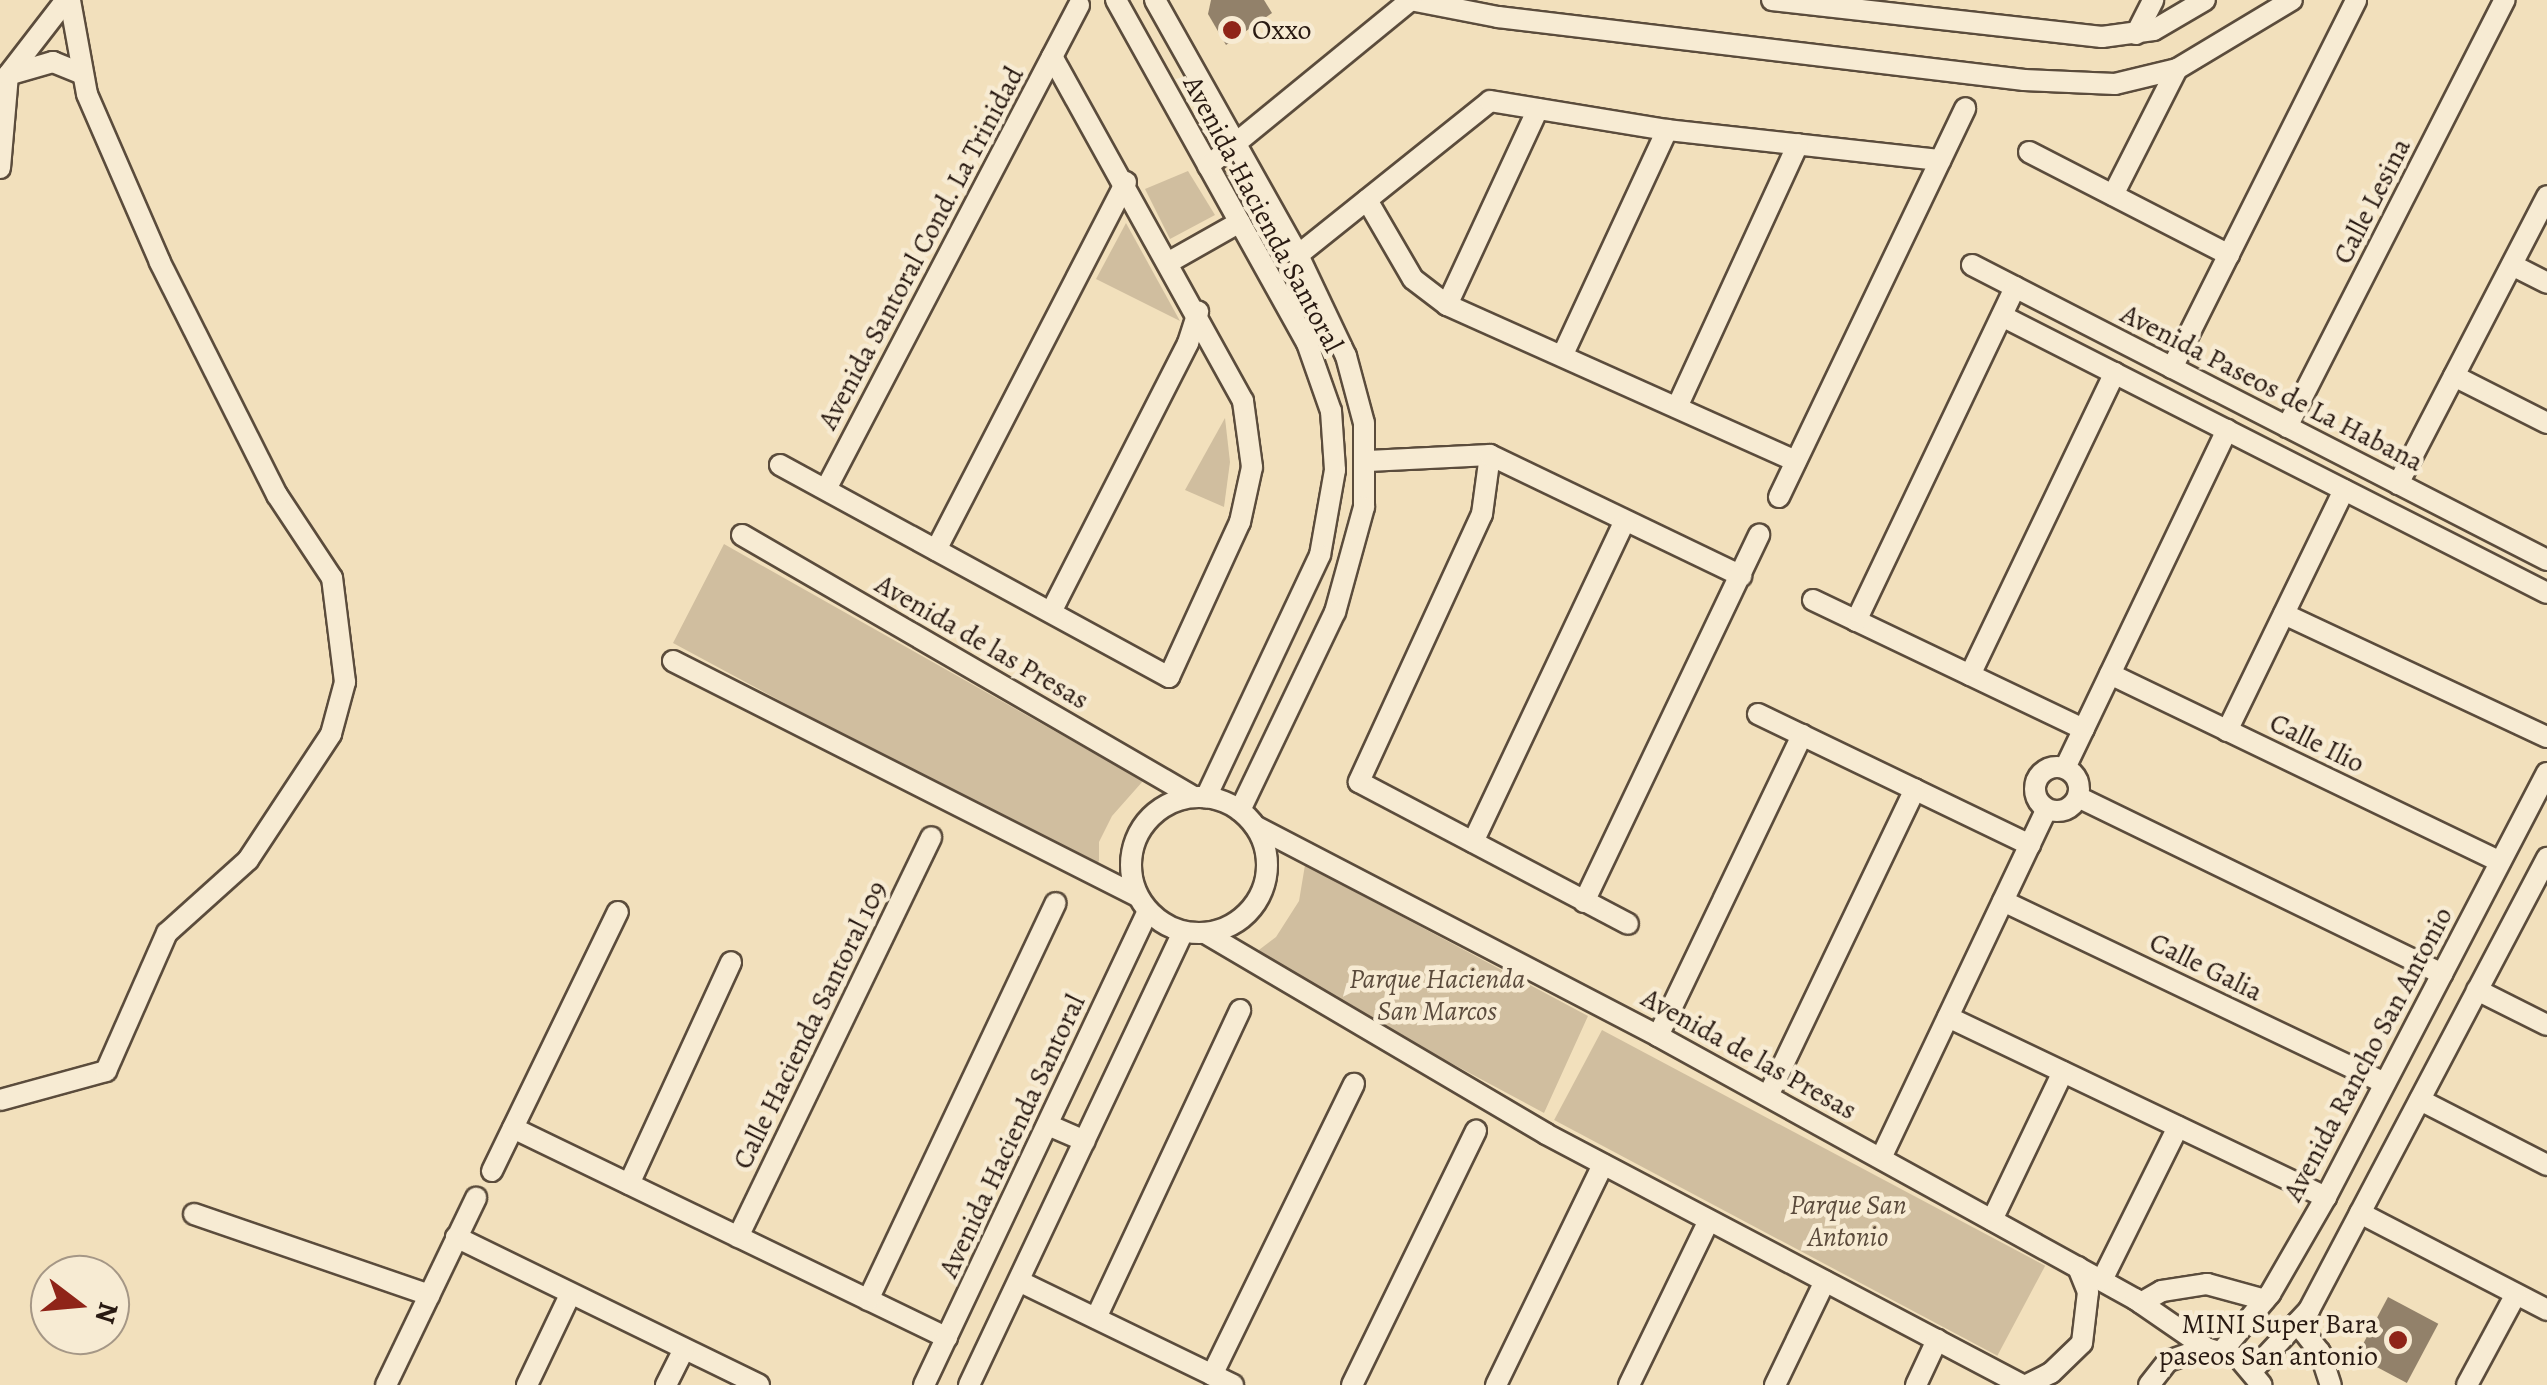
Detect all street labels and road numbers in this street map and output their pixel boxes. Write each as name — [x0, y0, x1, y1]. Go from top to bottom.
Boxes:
street label: Avenida Santoral Cond. La Trinidad — [811, 61, 1031, 435]
street label: Avenida Hacienda Santoral — [1176, 70, 1350, 358]
street label: Calle Lesina — [2326, 133, 2418, 269]
street label: Avenida Paseos de La Habana — [2115, 297, 2429, 479]
street label: Avenida de las Presas — [869, 567, 1095, 717]
street label: Calle Ilio — [2264, 706, 2370, 780]
street label: Calle Hacienda Santoral 109 — [726, 876, 894, 1174]
street label: Avenida Rancho San Antonio — [2276, 901, 2460, 1207]
street label: Calle Galia — [2144, 925, 2268, 1009]
street label: Avenida de las Presas — [1636, 981, 1862, 1127]
street label: Avenida Hacienda Santoral — [932, 989, 1092, 1283]

